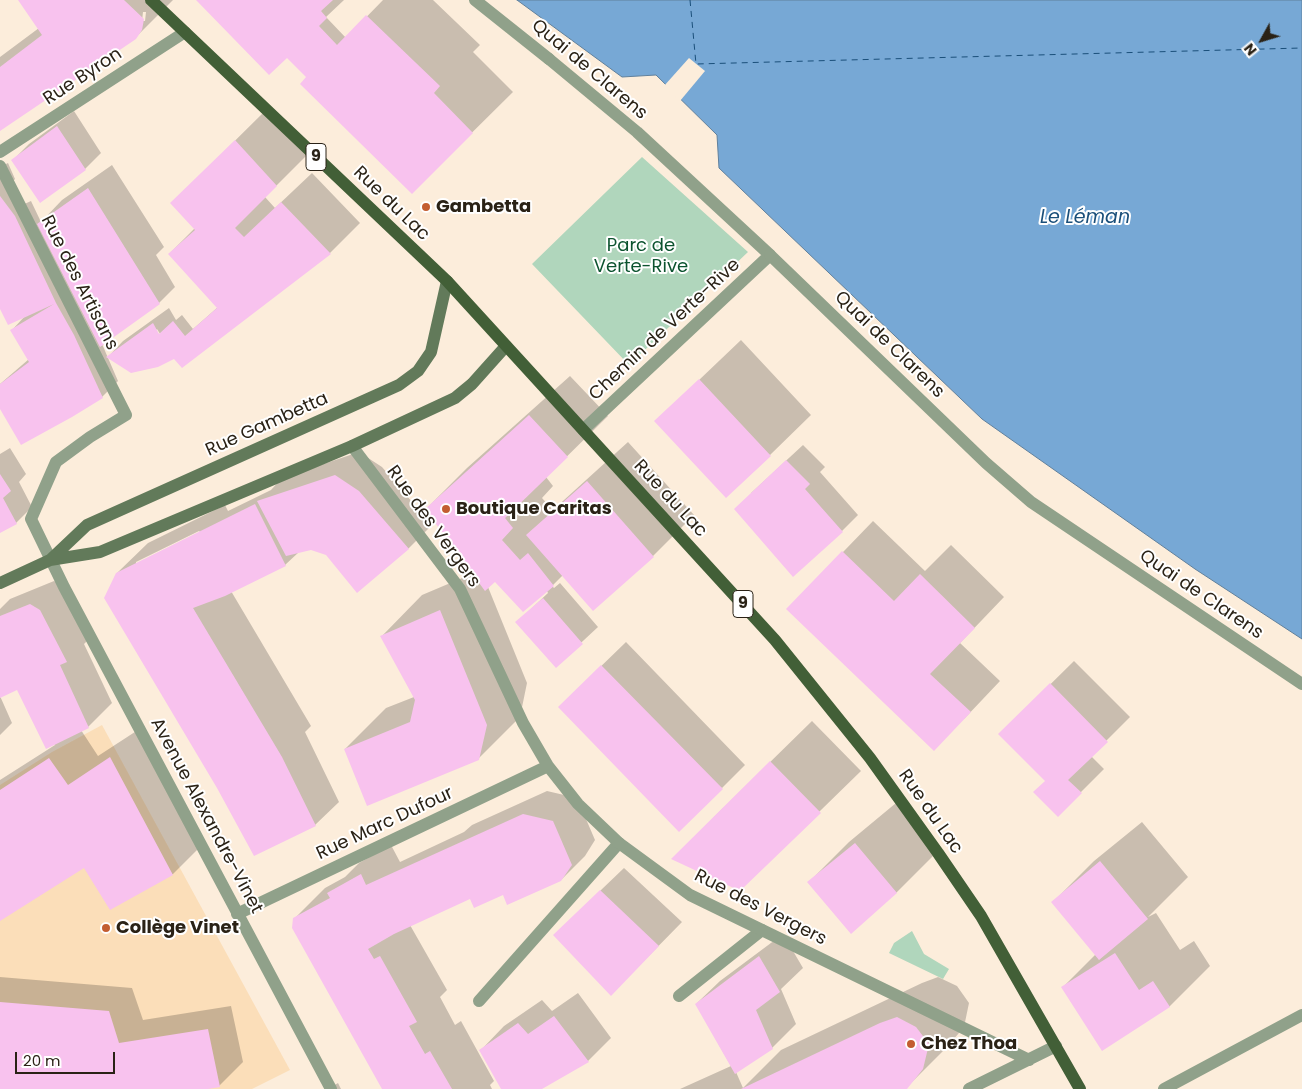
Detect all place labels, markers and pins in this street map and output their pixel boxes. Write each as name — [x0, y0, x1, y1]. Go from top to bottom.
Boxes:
place label: Gambetta — [436, 196, 531, 218]
marker: Gambetta — [420, 201, 432, 213]
place label: Boutique Caritas — [456, 498, 612, 520]
marker: Boutique Caritas — [440, 503, 452, 515]
place label: Collège Vinet — [116, 917, 239, 939]
marker: Collège Vinet — [100, 922, 112, 934]
place label: Chez Thoa — [921, 1033, 1017, 1055]
marker: Chez Thoa — [905, 1038, 917, 1050]

